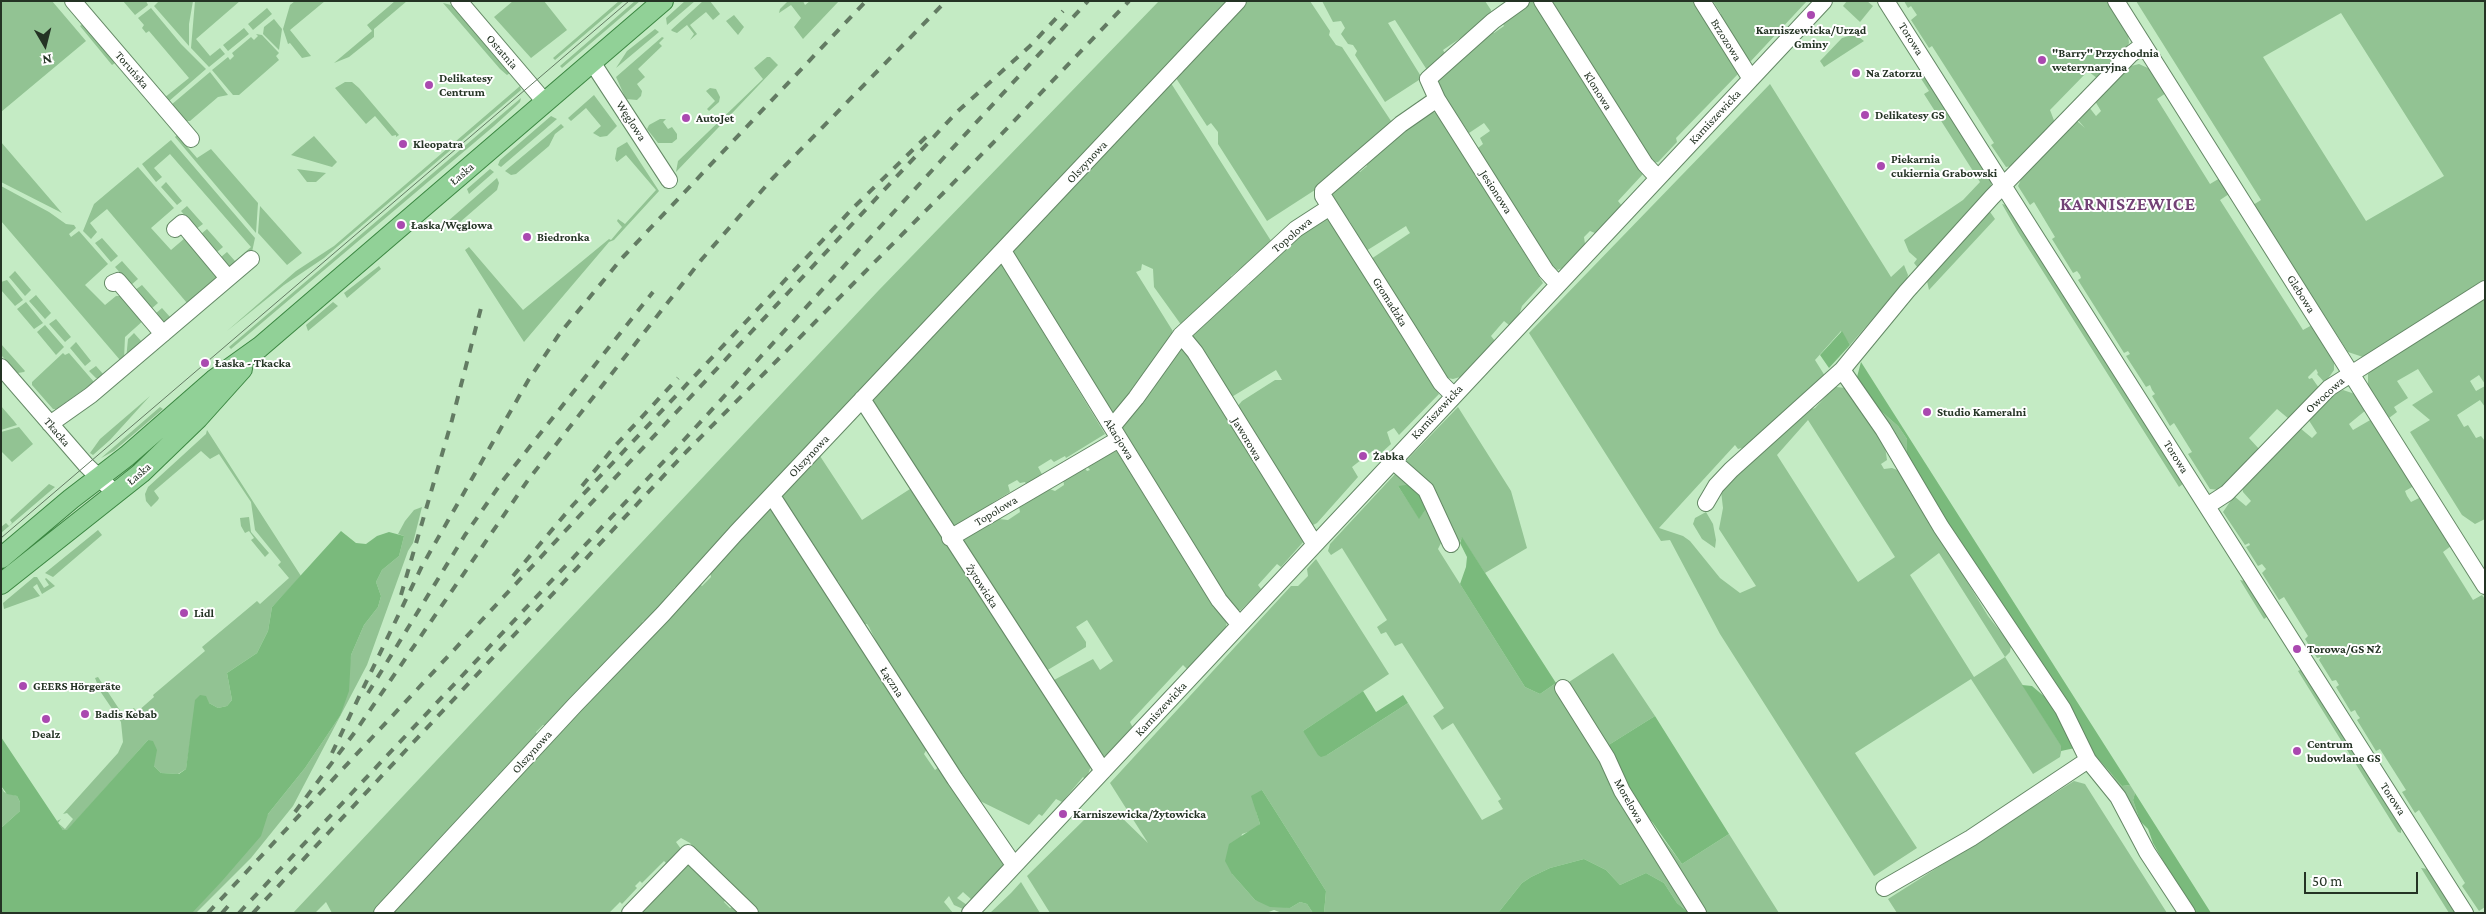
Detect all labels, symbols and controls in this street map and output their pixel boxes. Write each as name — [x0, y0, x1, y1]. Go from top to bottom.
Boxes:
marker: Karniszewicka/Urząd Gminy — [1805, 9, 1817, 21]
street label: Brzozowa — [1707, 16, 1745, 64]
north arrow — [20, 20, 70, 70]
street label: Torowa — [1895, 20, 1927, 58]
place label: Karniszewicka/Urząd Gminy — [1756, 23, 1866, 51]
street label: Ostatnia — [483, 32, 521, 72]
place label: "Barry" Przychodnia weterynaryjna — [2052, 46, 2159, 74]
street label: Toruńska — [112, 48, 152, 92]
text: N — [41, 51, 53, 68]
marker: "Barry" Przychodnia weterynaryjna — [2036, 54, 2048, 66]
place label: Na Zatorzu — [1866, 66, 1922, 80]
marker: Na Zatorzu — [1850, 67, 1862, 79]
street label: Klonowa — [1581, 69, 1615, 113]
place label: Delikatesy Centrum — [439, 71, 493, 99]
marker: Delikatesy Centrum — [423, 79, 435, 91]
street label: Karniszewicka — [1686, 87, 1744, 147]
street label: Węglowa — [613, 98, 649, 144]
place label: Delikatesy GS — [1875, 108, 1945, 122]
marker: Delikatesy GS — [1859, 109, 1871, 121]
place label: AutoJet — [696, 111, 734, 125]
marker: AutoJet — [680, 112, 692, 124]
place label: Kleopatra — [413, 137, 463, 151]
marker: Kleopatra — [397, 138, 409, 150]
street label: Olszynowa — [1064, 138, 1110, 186]
place label: Piekarnia cukiernia Grabowski — [1891, 152, 1997, 180]
street label: Łaska — [447, 160, 477, 188]
marker: Piekarnia cukiernia Grabowski — [1875, 160, 1887, 172]
street label: Jesionowa — [1477, 167, 1515, 217]
district label: KARNISZEWICE — [2059, 193, 2197, 215]
street label: Topolowa — [1269, 214, 1315, 256]
place label: Łaska/Węglowa — [411, 218, 493, 232]
marker: Łaska/Węglowa — [395, 219, 407, 231]
place label: Biedronka — [537, 230, 590, 244]
marker: Biedronka — [521, 231, 533, 243]
street label: Glebowa — [2284, 272, 2318, 316]
street label: Gromadzka — [1369, 275, 1411, 329]
place label: Łaska - Tkacka — [215, 356, 291, 370]
marker: Łaska - Tkacka — [199, 357, 211, 369]
street label: Owocowa — [2302, 374, 2348, 416]
street label: Karniszewicka — [1408, 382, 1466, 442]
place label: Studio Kameralni — [1937, 405, 2026, 419]
marker: Studio Kameralni — [1921, 406, 1933, 418]
street label: Tkacka — [41, 414, 73, 450]
street label: Jaworowa — [1228, 415, 1266, 463]
street label: Akacjowa — [1101, 416, 1137, 462]
street label: Olszynowa — [786, 432, 832, 480]
street label: Torowa — [2160, 438, 2192, 476]
place label: Żabka — [1373, 449, 1404, 463]
marker: Żabka — [1357, 450, 1369, 462]
street label: Łaska — [124, 460, 154, 488]
street label: Topolowa — [972, 493, 1020, 529]
street label: Żytowicka — [962, 561, 1002, 611]
place label: Lidl — [194, 606, 214, 620]
marker: Lidl — [178, 607, 190, 619]
place label: Torowa/GS NŻ — [2307, 642, 2381, 656]
marker: Torowa/GS NŻ — [2291, 643, 2303, 655]
street label: Łączna — [877, 664, 907, 700]
place label: GEERS Hörgeräte — [33, 679, 121, 693]
street label: Karniszewicka — [1132, 679, 1190, 739]
marker: GEERS Hörgeräte — [17, 680, 29, 692]
place label: Badis Kebab — [95, 707, 157, 721]
marker: Badis Kebab — [79, 708, 91, 720]
marker: Dealz — [40, 713, 52, 725]
place label: Dealz — [32, 727, 60, 741]
street label: Olszynowa — [509, 727, 555, 777]
place label: Centrum budowlane GS — [2307, 737, 2380, 765]
marker: Centrum budowlane GS — [2291, 745, 2303, 757]
street label: Morelowa — [1611, 776, 1647, 826]
street label: Torowa — [2377, 780, 2409, 818]
place label: Karniszewicka/Żytowicka — [1073, 807, 1206, 821]
marker: Karniszewicka/Żytowicka — [1057, 808, 1069, 820]
scale bar — [2306, 862, 2420, 894]
text: 50 m — [2312, 873, 2342, 889]

